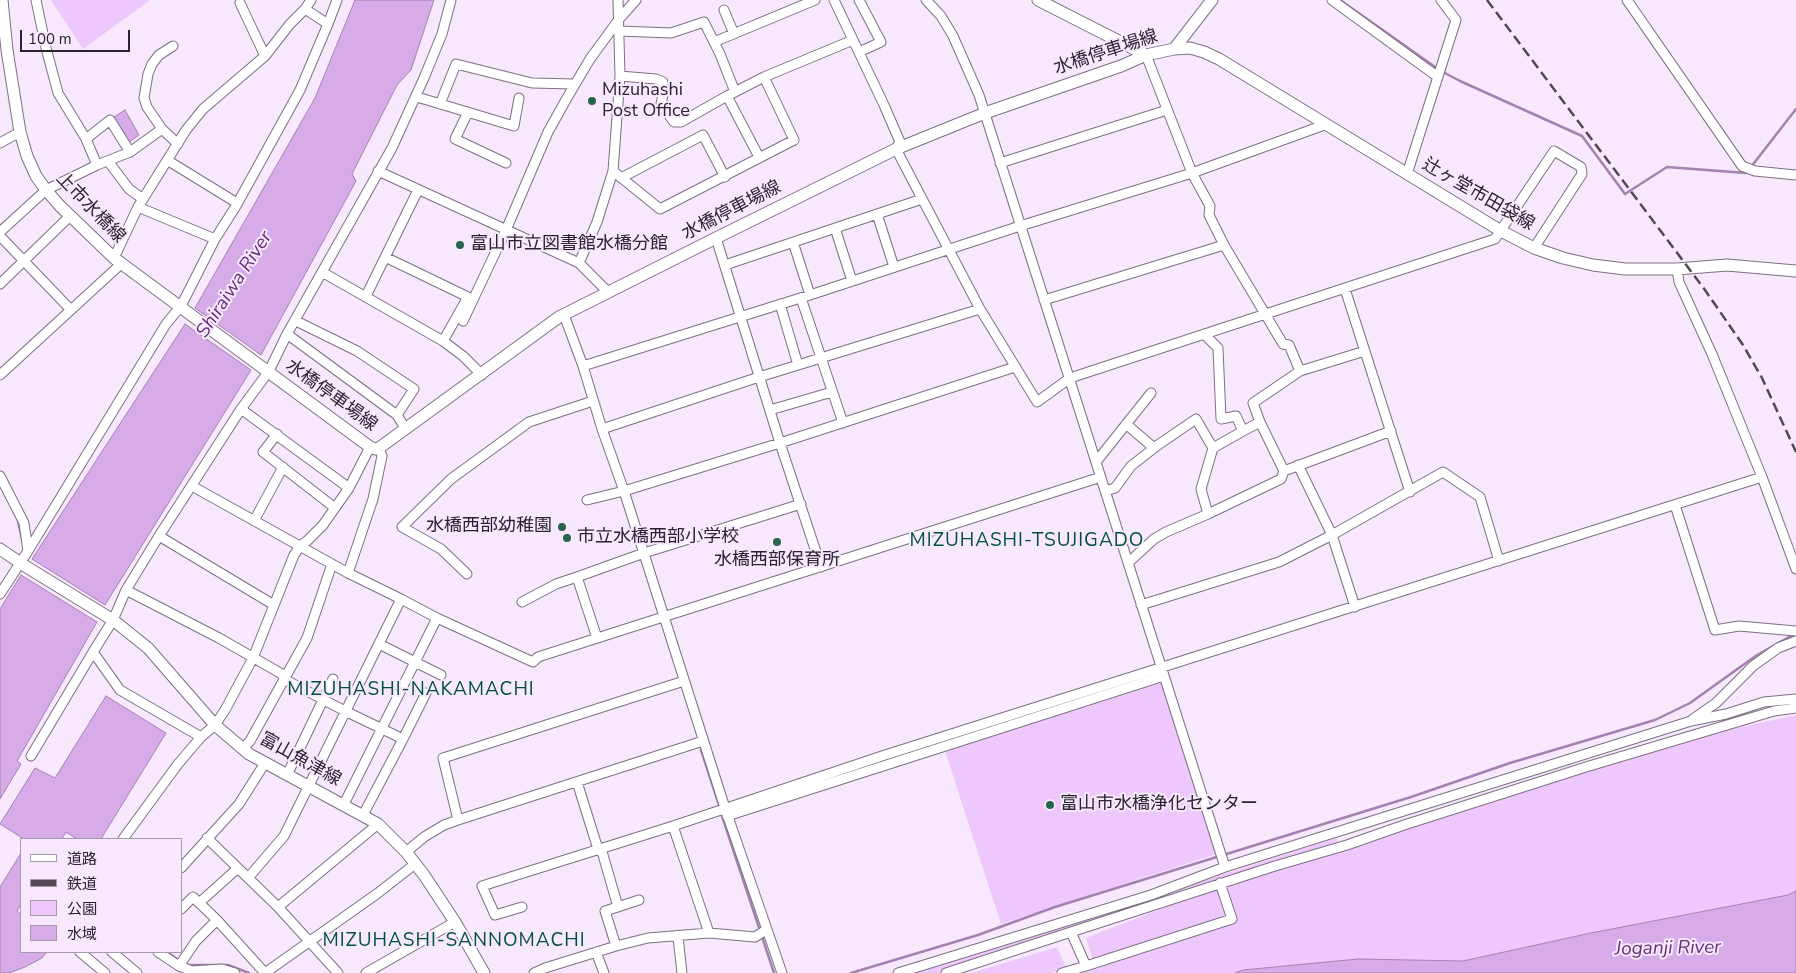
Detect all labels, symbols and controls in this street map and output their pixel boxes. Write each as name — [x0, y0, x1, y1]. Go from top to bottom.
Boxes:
scale bar — [22, 20, 132, 52]
street label: 水橋停車場線 — [1051, 26, 1161, 80]
text: 100 m — [28, 29, 72, 49]
place label: Mizuhashi Post Office — [602, 80, 690, 122]
marker: Mizuhashi Post Office — [586, 95, 598, 107]
street label: 辻ヶ堂市田袋線 — [1418, 154, 1538, 236]
street label: 上市水橋線 — [51, 168, 129, 248]
street label: 水橋停車場線 — [679, 177, 785, 245]
water label: Shiraiwa River — [192, 227, 278, 343]
place label: 富山市立図書館水橋分館 — [470, 234, 668, 256]
marker: 富山市立図書館水橋分館 — [454, 239, 466, 251]
street label: 水橋停車場線 — [281, 356, 381, 436]
place label: 水橋西部幼稚園 — [426, 516, 552, 538]
marker: 水橋西部幼稚園 — [556, 521, 568, 533]
place label: 市立水橋西部小学校 — [577, 527, 739, 549]
district label: MIZUHASHI-TSUJIGADO — [907, 530, 1147, 552]
marker: 市立水橋西部小学校 — [561, 532, 573, 544]
marker: 水橋西部保育所 — [771, 536, 783, 548]
place label: 水橋西部保育所 — [714, 550, 840, 572]
district label: MIZUHASHI-NAKAMACHI — [285, 679, 537, 701]
street label: 富山魚津線 — [255, 729, 345, 791]
place label: 富山市水橋浄化センター — [1060, 794, 1258, 816]
marker: 富山市水橋浄化センター — [1044, 799, 1056, 811]
legend — [20, 838, 182, 953]
text: 道路 — [67, 849, 97, 869]
text: 鉄道 — [67, 874, 97, 894]
text: 公園 — [67, 899, 97, 919]
text: 水域 — [67, 924, 97, 944]
district label: MIZUHASHI-SANNOMACHI — [320, 930, 588, 952]
water label: Joganji River — [1615, 937, 1721, 961]

